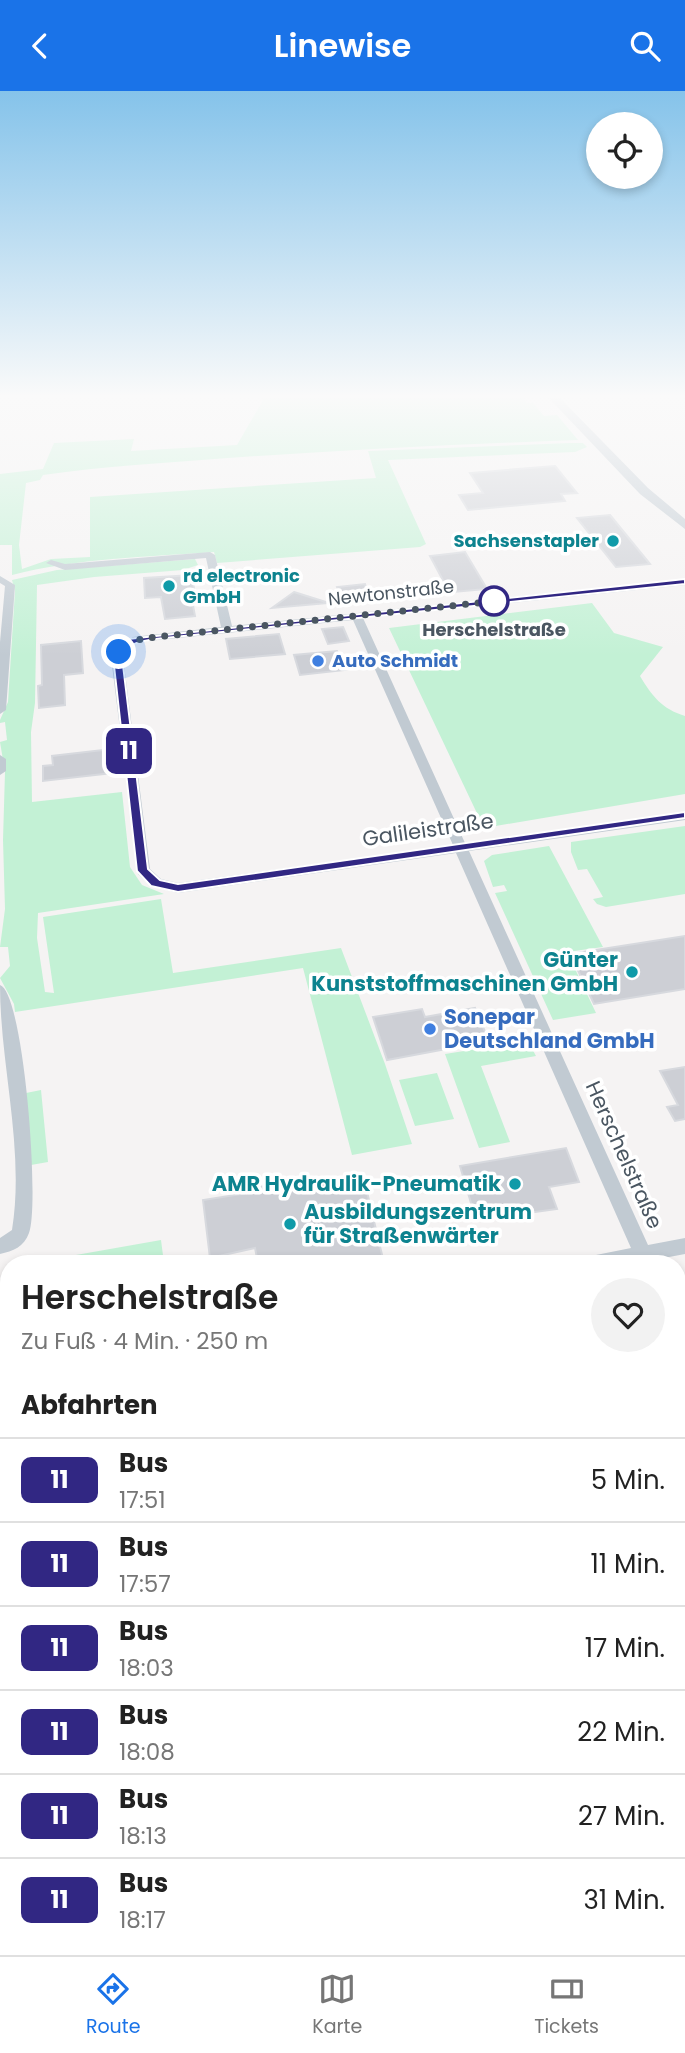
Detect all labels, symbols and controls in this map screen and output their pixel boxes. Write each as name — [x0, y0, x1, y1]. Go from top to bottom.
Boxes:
text: Linewise — [274, 23, 411, 68]
icon: back — [21, 27, 59, 65]
icon: search — [626, 27, 664, 65]
map controls — [586, 112, 663, 189]
button: locate — [586, 112, 663, 189]
place label: Sachsenstapler — [454, 528, 599, 553]
marker: Sachsenstapler — [605, 533, 621, 549]
place label: rd electronic GmbH — [183, 563, 300, 609]
street label: Newtonstraße — [327, 573, 455, 612]
marker: rd electronic GmbH — [161, 578, 177, 594]
marker: Herschelstraße — [479, 586, 509, 616]
place label: Herschelstraße — [422, 617, 566, 642]
your location — [101, 634, 136, 669]
place label: Auto Schmidt — [332, 648, 458, 673]
marker: Auto Schmidt — [310, 653, 326, 669]
line badge: 11 — [97, 728, 160, 774]
text: 11 — [120, 734, 138, 767]
street label: Galileistraße — [360, 806, 495, 853]
place label: Günter Kunststoffmaschinen GmbH — [311, 945, 618, 998]
marker: Günter Kunststoffmaschinen GmbH — [624, 964, 640, 980]
place label: Sonepar Deutschland GmbH — [444, 1002, 655, 1055]
marker: Sonepar Deutschland GmbH — [422, 1021, 438, 1037]
street label: Herschelstraße — [579, 1076, 670, 1233]
place label: AMR Hydraulik-Pneumatik — [212, 1169, 501, 1198]
marker: AMR Hydraulik-Pneumatik — [507, 1176, 523, 1192]
place label: Ausbildungszentrum für Straßenwärter — [304, 1197, 532, 1250]
marker: Ausbildungszentrum für Straßenwärter — [282, 1216, 298, 1232]
text: Herschelstraße — [21, 1274, 278, 1321]
button: heart — [591, 1278, 665, 1352]
text: Zu Fuß · 4 Min. · 250 m — [21, 1325, 268, 1357]
text: Abfahrten — [21, 1387, 158, 1423]
text: Bus — [119, 1445, 168, 1481]
text: 5 Min. — [591, 1462, 665, 1498]
text: 11 — [50, 1463, 69, 1496]
text: 17:51 — [119, 1484, 166, 1516]
text: Bus — [119, 1529, 168, 1565]
text: 11 Min. — [591, 1546, 665, 1582]
text: 11 — [50, 1547, 69, 1580]
text: 17:57 — [119, 1568, 171, 1600]
text: Bus — [119, 1613, 168, 1649]
text: 17 Min. — [585, 1630, 665, 1666]
text: 11 — [50, 1631, 69, 1664]
text: 18:03 — [119, 1652, 174, 1684]
text: Bus — [119, 1697, 168, 1733]
text: 22 Min. — [577, 1714, 665, 1750]
text: 11 — [50, 1715, 69, 1748]
text: 18:08 — [119, 1736, 175, 1768]
text: Bus — [119, 1781, 168, 1817]
text: 27 Min. — [578, 1798, 665, 1834]
text: 11 — [50, 1799, 69, 1832]
text: 18:13 — [119, 1820, 167, 1852]
text: Bus — [119, 1865, 168, 1901]
text: 31 Min. — [584, 1882, 665, 1918]
text: 11 — [50, 1883, 69, 1916]
text: 18:17 — [119, 1904, 166, 1936]
tab: Route — [86, 1970, 140, 2041]
tab: Karte — [312, 1970, 362, 2041]
tab: Tickets — [534, 1970, 599, 2041]

